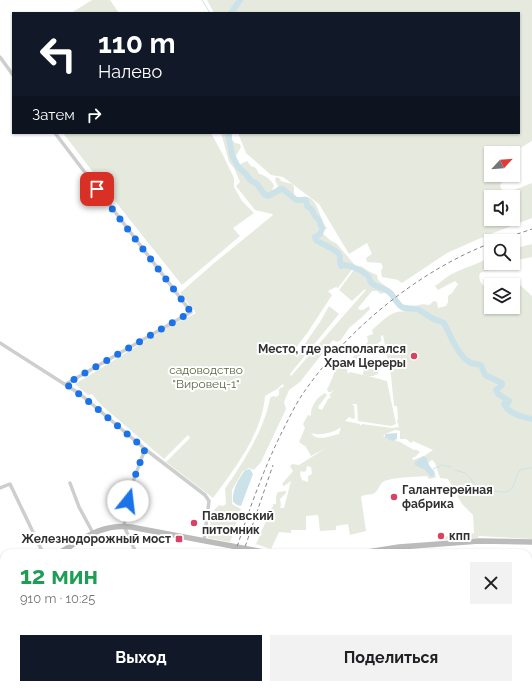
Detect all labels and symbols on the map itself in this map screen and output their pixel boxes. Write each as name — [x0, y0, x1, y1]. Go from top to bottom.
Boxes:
north arrow — [484, 146, 520, 182]
pin — [80, 172, 114, 206]
place label: Место, где располагался Храм Цереры — [258, 342, 406, 370]
marker: Место, где располагался Храм Цереры — [409, 351, 419, 361]
park label: садоводство "Вировец-1" — [169, 363, 243, 391]
position arrow — [107, 480, 149, 522]
place label: Галантерейная фабрика — [402, 483, 493, 511]
marker: Галантерейная фабрика — [389, 492, 399, 502]
place label: Павловский питомник — [202, 509, 274, 537]
marker: Павловский питомник — [189, 518, 199, 528]
place label: кпп — [449, 529, 470, 543]
marker: кпп — [436, 531, 446, 541]
place label: Железнодорожный мост — [21, 532, 171, 546]
marker: Железнодорожный мост — [174, 534, 184, 544]

